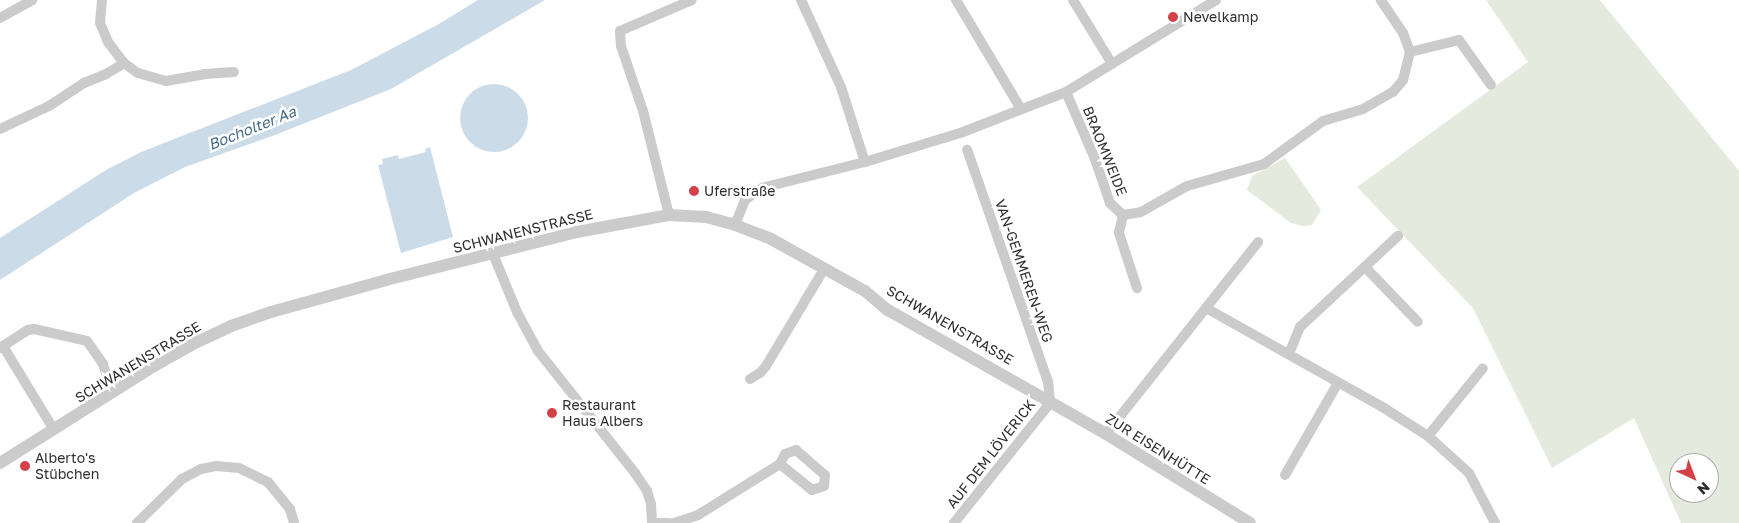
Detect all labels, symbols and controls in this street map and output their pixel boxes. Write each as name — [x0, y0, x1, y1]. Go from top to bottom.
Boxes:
place label: Nevelkamp — [1183, 9, 1258, 25]
marker: Nevelkamp — [1167, 11, 1179, 23]
water label: Bocholter Aa — [206, 102, 298, 154]
street label: BRAOMWEIDE — [1079, 104, 1131, 198]
place label: Uferstraße — [704, 183, 775, 199]
marker: Uferstraße — [688, 185, 700, 197]
street label: VAN-GEMMEREN-WEG — [992, 197, 1056, 345]
street label: SCHWANENSTRASSE — [451, 205, 595, 257]
street label: SCHWANENSTRASSE — [884, 282, 1016, 368]
street label: SCHWANENSTRASSE — [72, 318, 204, 406]
street label: AUF DEM LÖVERICK — [943, 396, 1039, 512]
place label: Restaurant Haus Albers — [562, 397, 643, 430]
marker: Restaurant Haus Albers — [546, 407, 558, 419]
street label: ZUR EISENHÜTTE — [1103, 410, 1213, 488]
place label: Alberto's Stübchen — [35, 450, 99, 482]
north arrow — [1669, 453, 1719, 503]
marker: Alberto's Stübchen — [19, 460, 31, 472]
text: N — [1694, 479, 1714, 498]

